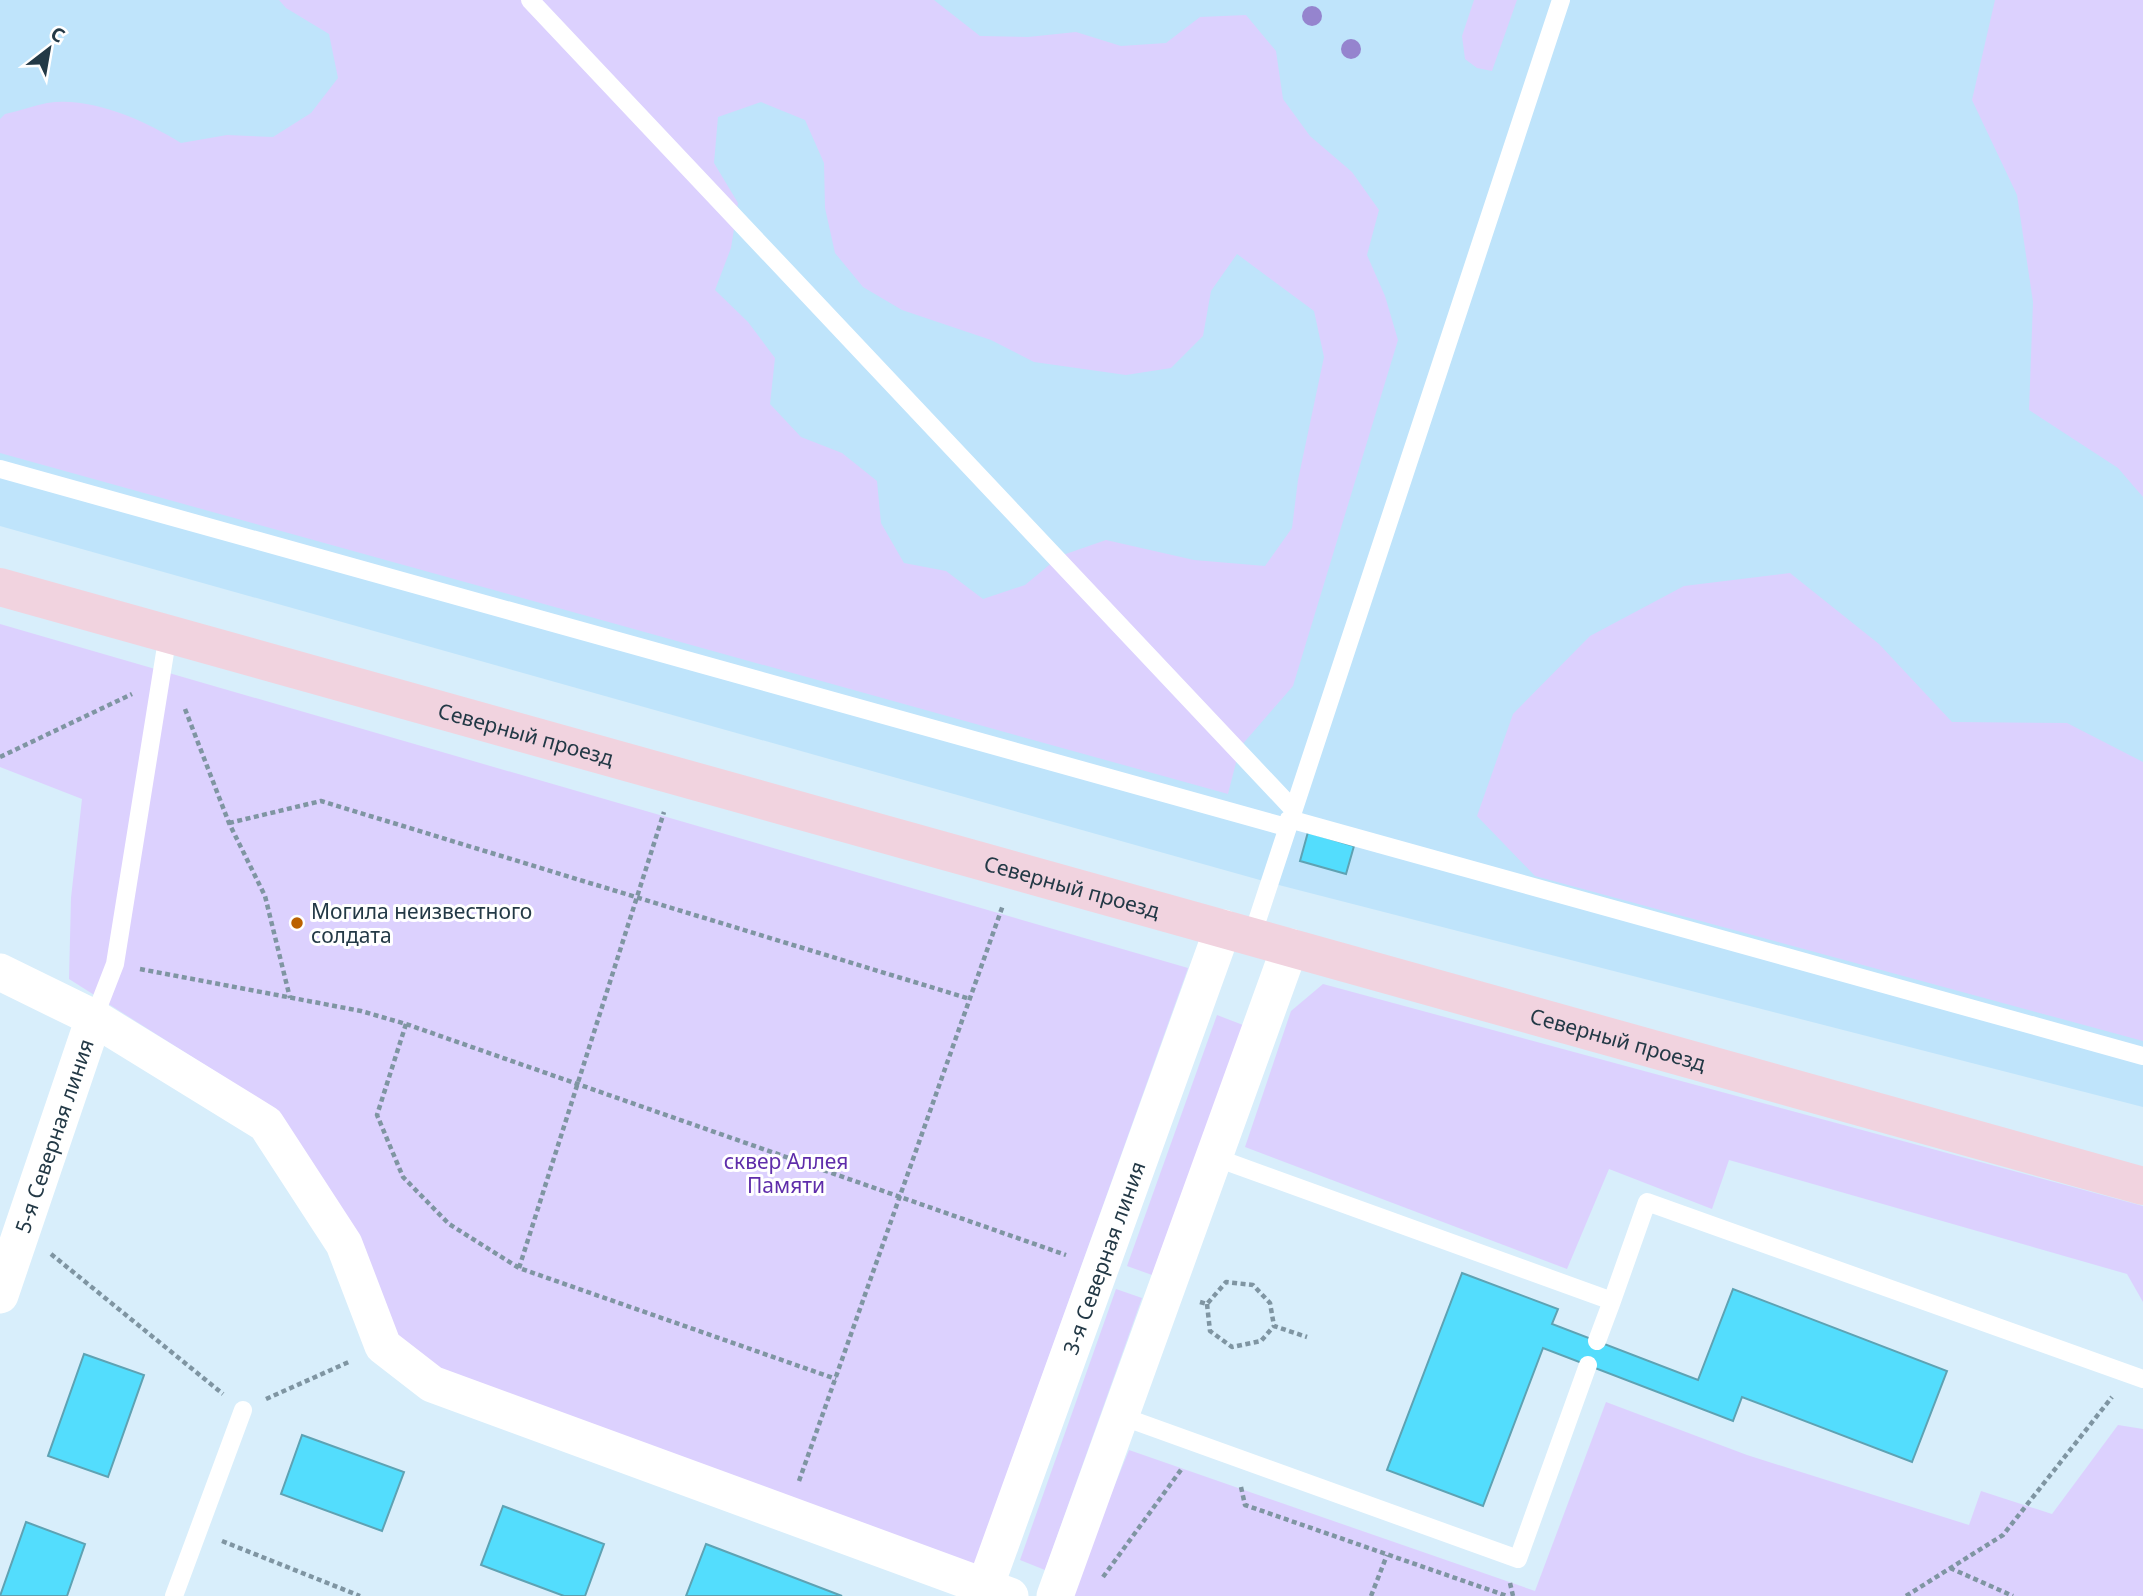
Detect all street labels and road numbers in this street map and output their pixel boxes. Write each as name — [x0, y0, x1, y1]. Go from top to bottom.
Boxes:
street label: Северный проезд — [435, 696, 617, 772]
street label: Северный проезд — [981, 849, 1163, 925]
street label: Северный проезд — [1527, 1001, 1709, 1077]
street label: 5-я Северная линия — [8, 1035, 100, 1237]
street label: 3-я Северная линия — [1056, 1157, 1152, 1358]

